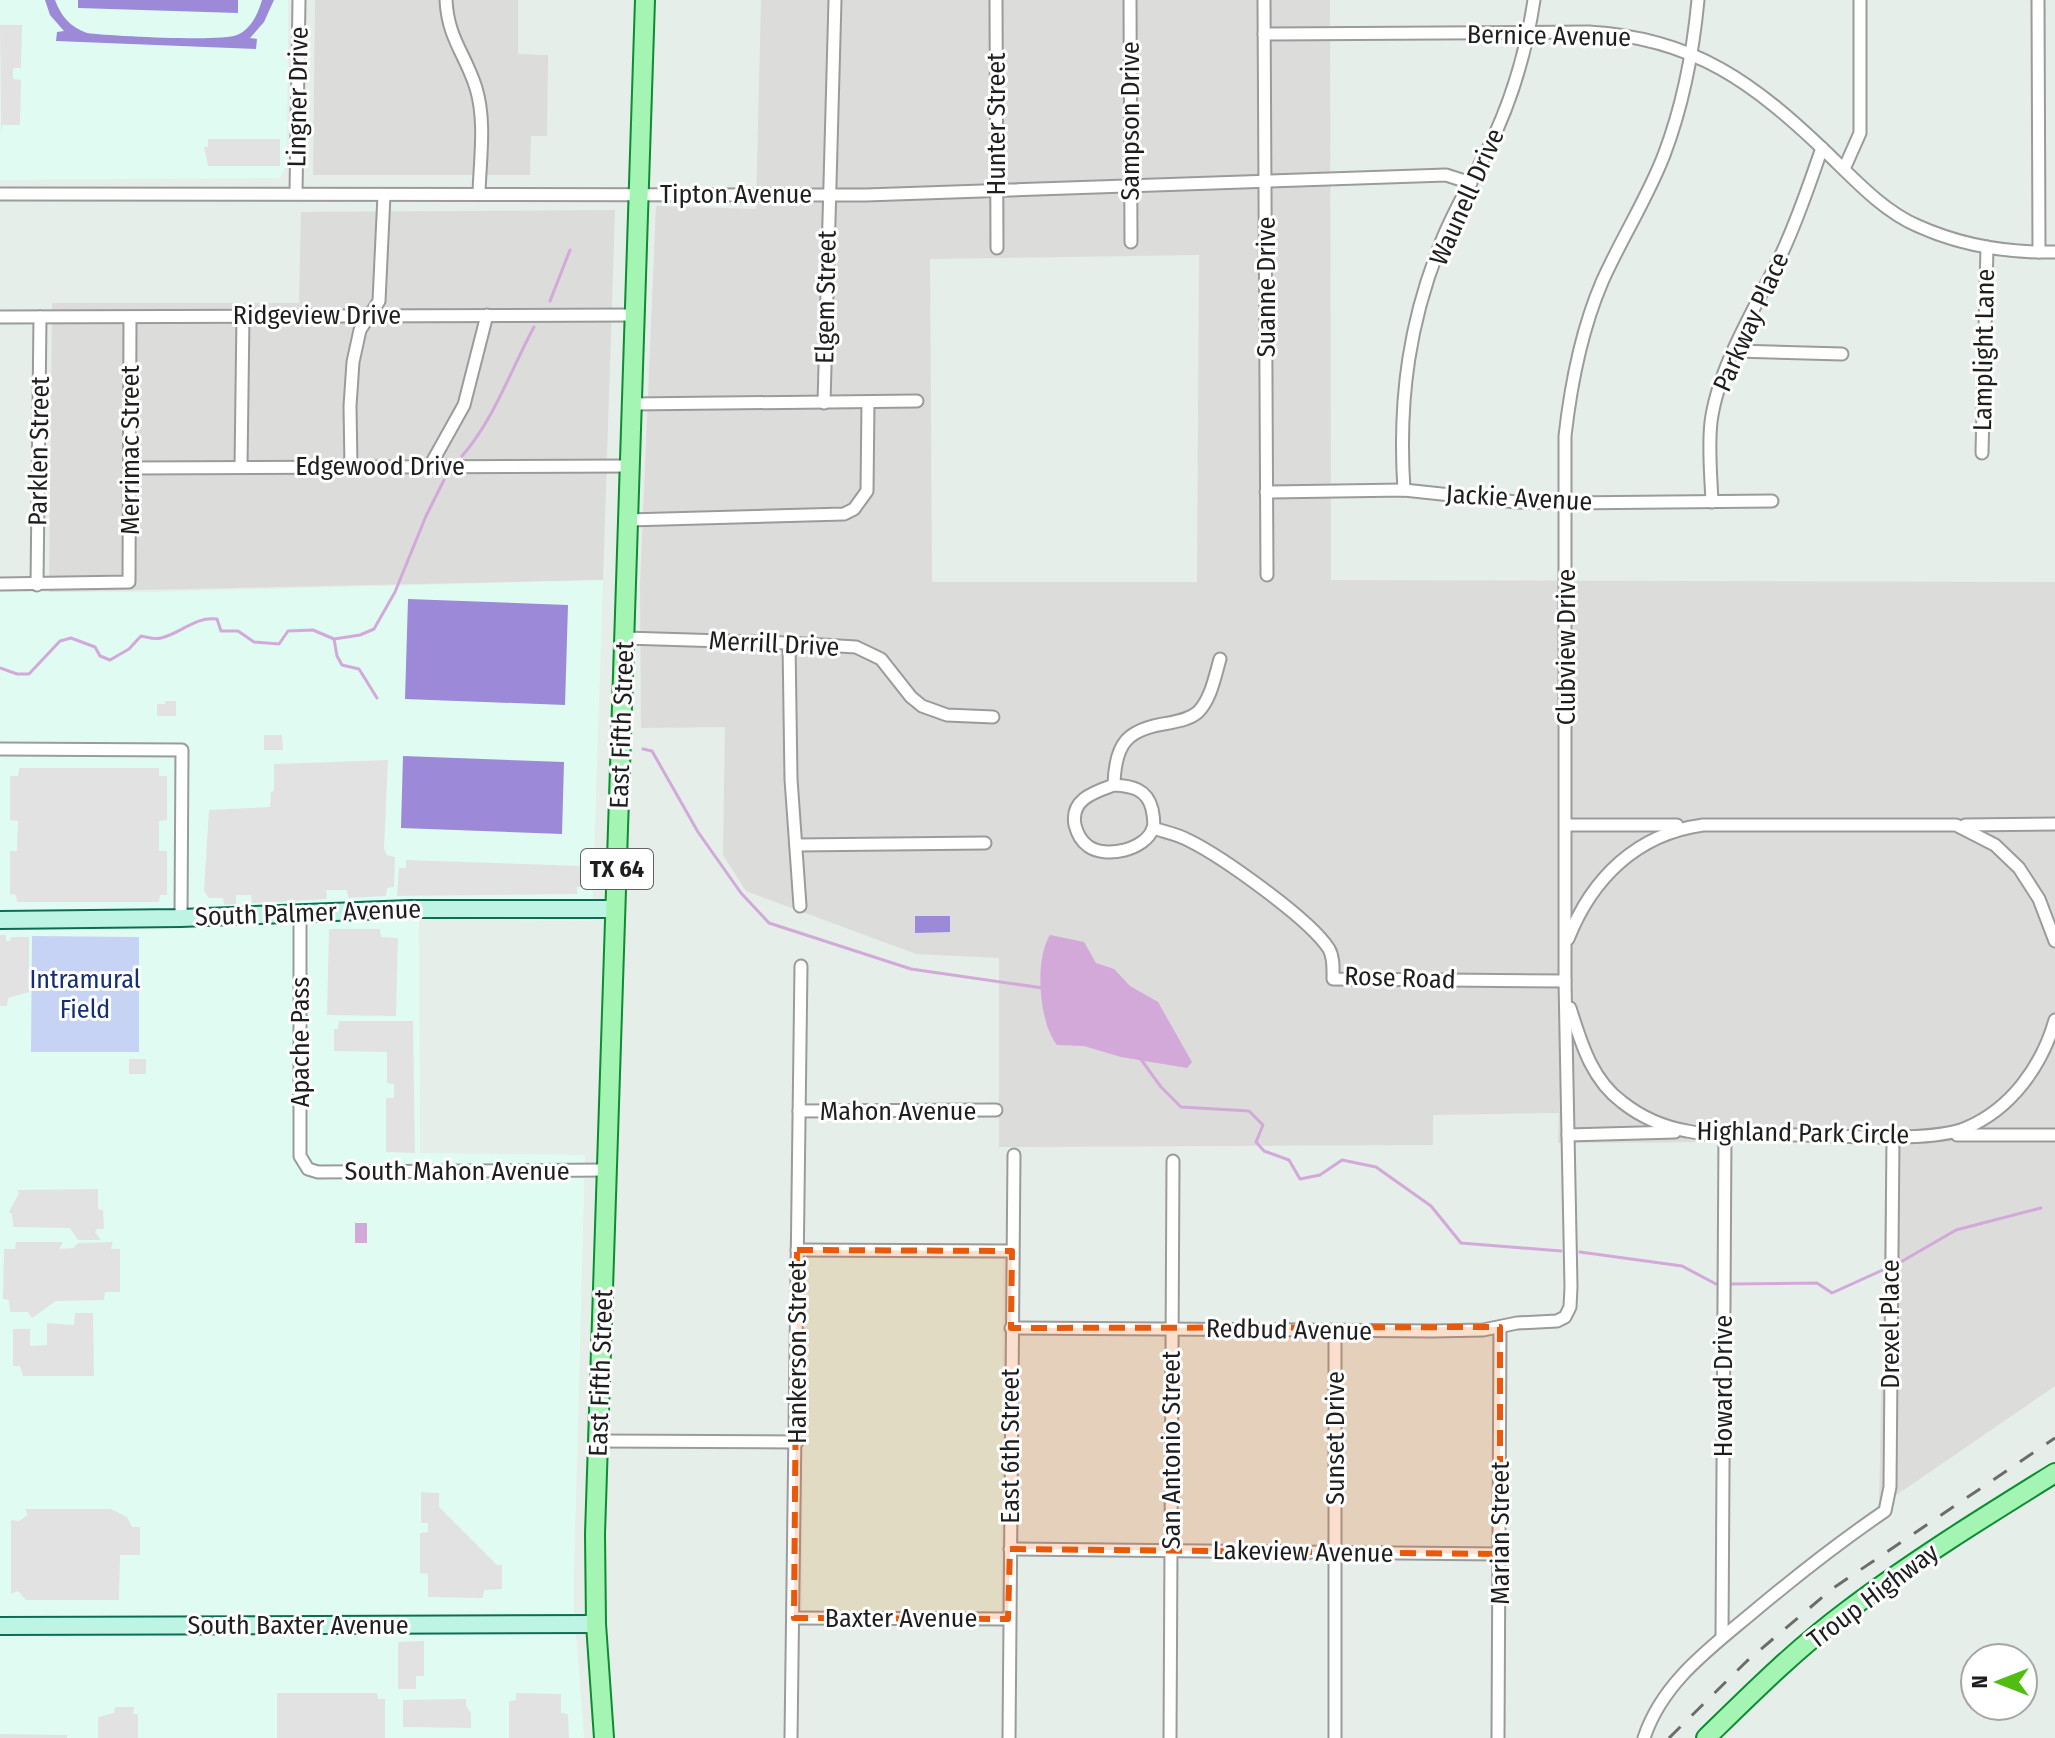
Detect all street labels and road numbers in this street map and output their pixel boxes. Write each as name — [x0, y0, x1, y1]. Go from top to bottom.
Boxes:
street label: Bernice Avenue — [1467, 19, 1631, 53]
street label: Lingner Drive — [281, 26, 315, 168]
street label: Sampson Drive — [1115, 41, 1146, 201]
street label: Hunter Street — [981, 52, 1012, 196]
street label: Waunell Drive — [1423, 124, 1511, 270]
street label: Tipton Avenue — [660, 179, 812, 210]
street label: Suanne Drive — [1251, 217, 1282, 357]
street label: Elgem Street — [809, 229, 843, 364]
street label: Parkway Place — [1706, 248, 1796, 396]
street label: Lamplight Lane — [1967, 268, 2001, 432]
street label: Ridgeview Drive — [233, 300, 401, 331]
street label: Merrimac Street — [115, 365, 146, 535]
street label: Parklen Street — [22, 376, 56, 526]
street label: Edgewood Drive — [295, 451, 465, 482]
street label: Jackie Avenue — [1445, 479, 1593, 517]
street label: Clubview Drive — [1551, 569, 1582, 725]
street label: Merrill Drive — [708, 625, 840, 663]
street label: East Fifth Street — [604, 640, 640, 809]
road number: TX 64 — [581, 849, 653, 889]
street label: South Palmer Avenue — [194, 894, 422, 932]
street label: Rose Road — [1344, 961, 1456, 995]
street label: Apache Pass — [285, 977, 316, 1107]
street label: Mahon Avenue — [820, 1096, 976, 1127]
street label: Highland Park Circle — [1696, 1116, 1910, 1150]
street label: South Mahon Avenue — [344, 1156, 570, 1187]
street label: Hankerson Street — [782, 1259, 813, 1444]
street label: Drexel Place — [1875, 1259, 1906, 1389]
street label: East Fifth Street — [583, 1288, 619, 1457]
street label: Redbud Avenue — [1206, 1313, 1372, 1347]
street label: Howard Drive — [1708, 1315, 1739, 1457]
street label: San Antonio Street — [1156, 1350, 1187, 1549]
street label: East 6th Street — [995, 1368, 1026, 1524]
street label: Sunset Drive — [1320, 1371, 1351, 1505]
street label: Marian Street — [1485, 1461, 1516, 1605]
street label: Lakeview Avenue — [1212, 1535, 1394, 1569]
street label: Troup Highway — [1801, 1537, 1945, 1655]
street label: Baxter Avenue — [825, 1603, 977, 1634]
street label: South Baxter Avenue — [187, 1610, 409, 1641]

